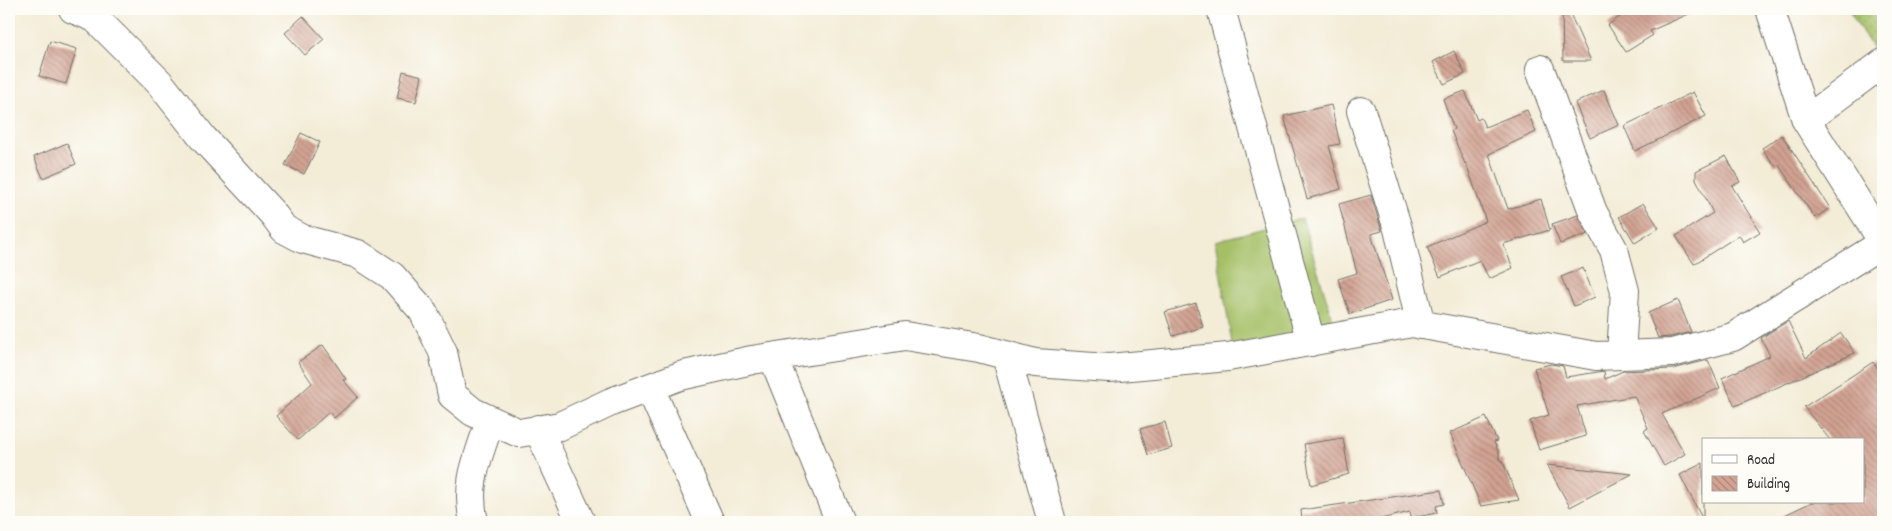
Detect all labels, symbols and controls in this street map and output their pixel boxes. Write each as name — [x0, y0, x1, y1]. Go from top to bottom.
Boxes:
legend — [1702, 438, 1864, 504]
text: Road — [1747, 450, 1775, 472]
text: Building — [1747, 474, 1790, 496]

